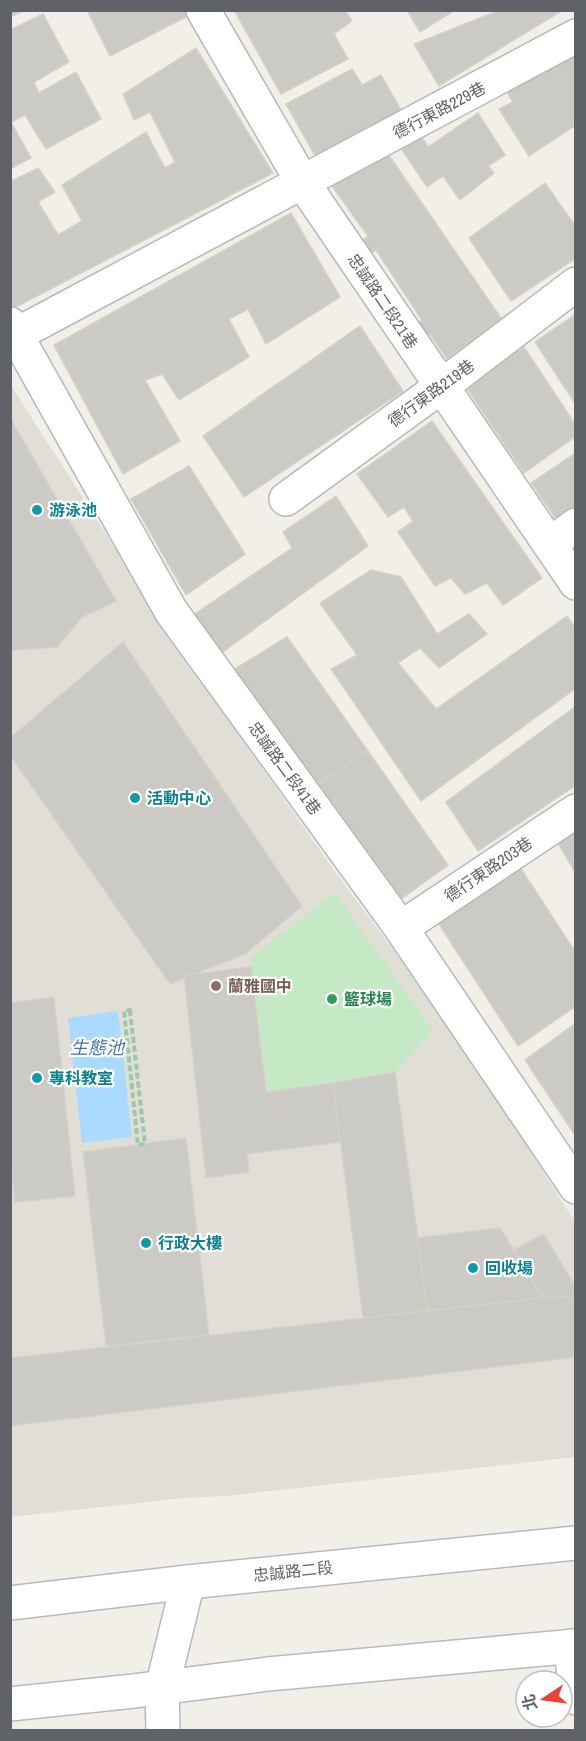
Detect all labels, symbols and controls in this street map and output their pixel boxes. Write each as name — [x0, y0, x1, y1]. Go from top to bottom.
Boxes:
street label: 德行東路229巷 — [389, 76, 489, 144]
street label: 忠誠路二段21巷 — [343, 249, 423, 353]
street label: 德行東路219巷 — [383, 354, 479, 432]
place label: 游泳池 — [49, 499, 97, 521]
marker: 游泳池 — [30, 503, 44, 517]
street label: 忠誠路二段41巷 — [244, 717, 326, 819]
place label: 活動中心 — [147, 787, 211, 809]
marker: 活動中心 — [128, 791, 142, 805]
street label: 德行東路203巷 — [440, 831, 536, 907]
place label: 蘭雅國中 — [228, 975, 292, 997]
marker: 蘭雅國中 — [209, 979, 223, 993]
place label: 籃球場 — [344, 988, 392, 1010]
marker: 籃球場 — [325, 992, 339, 1006]
water label: 生態池 — [70, 1035, 126, 1060]
place label: 專科教室 — [49, 1067, 113, 1089]
marker: 專科教室 — [30, 1071, 44, 1085]
place label: 行政大樓 — [158, 1232, 222, 1254]
marker: 行政大樓 — [139, 1236, 153, 1250]
place label: 回收場 — [485, 1257, 533, 1279]
marker: 回收場 — [466, 1261, 480, 1275]
street label: 忠誠路二段 — [252, 1556, 334, 1586]
north arrow — [514, 1669, 574, 1729]
text: 北 — [517, 1692, 542, 1713]

